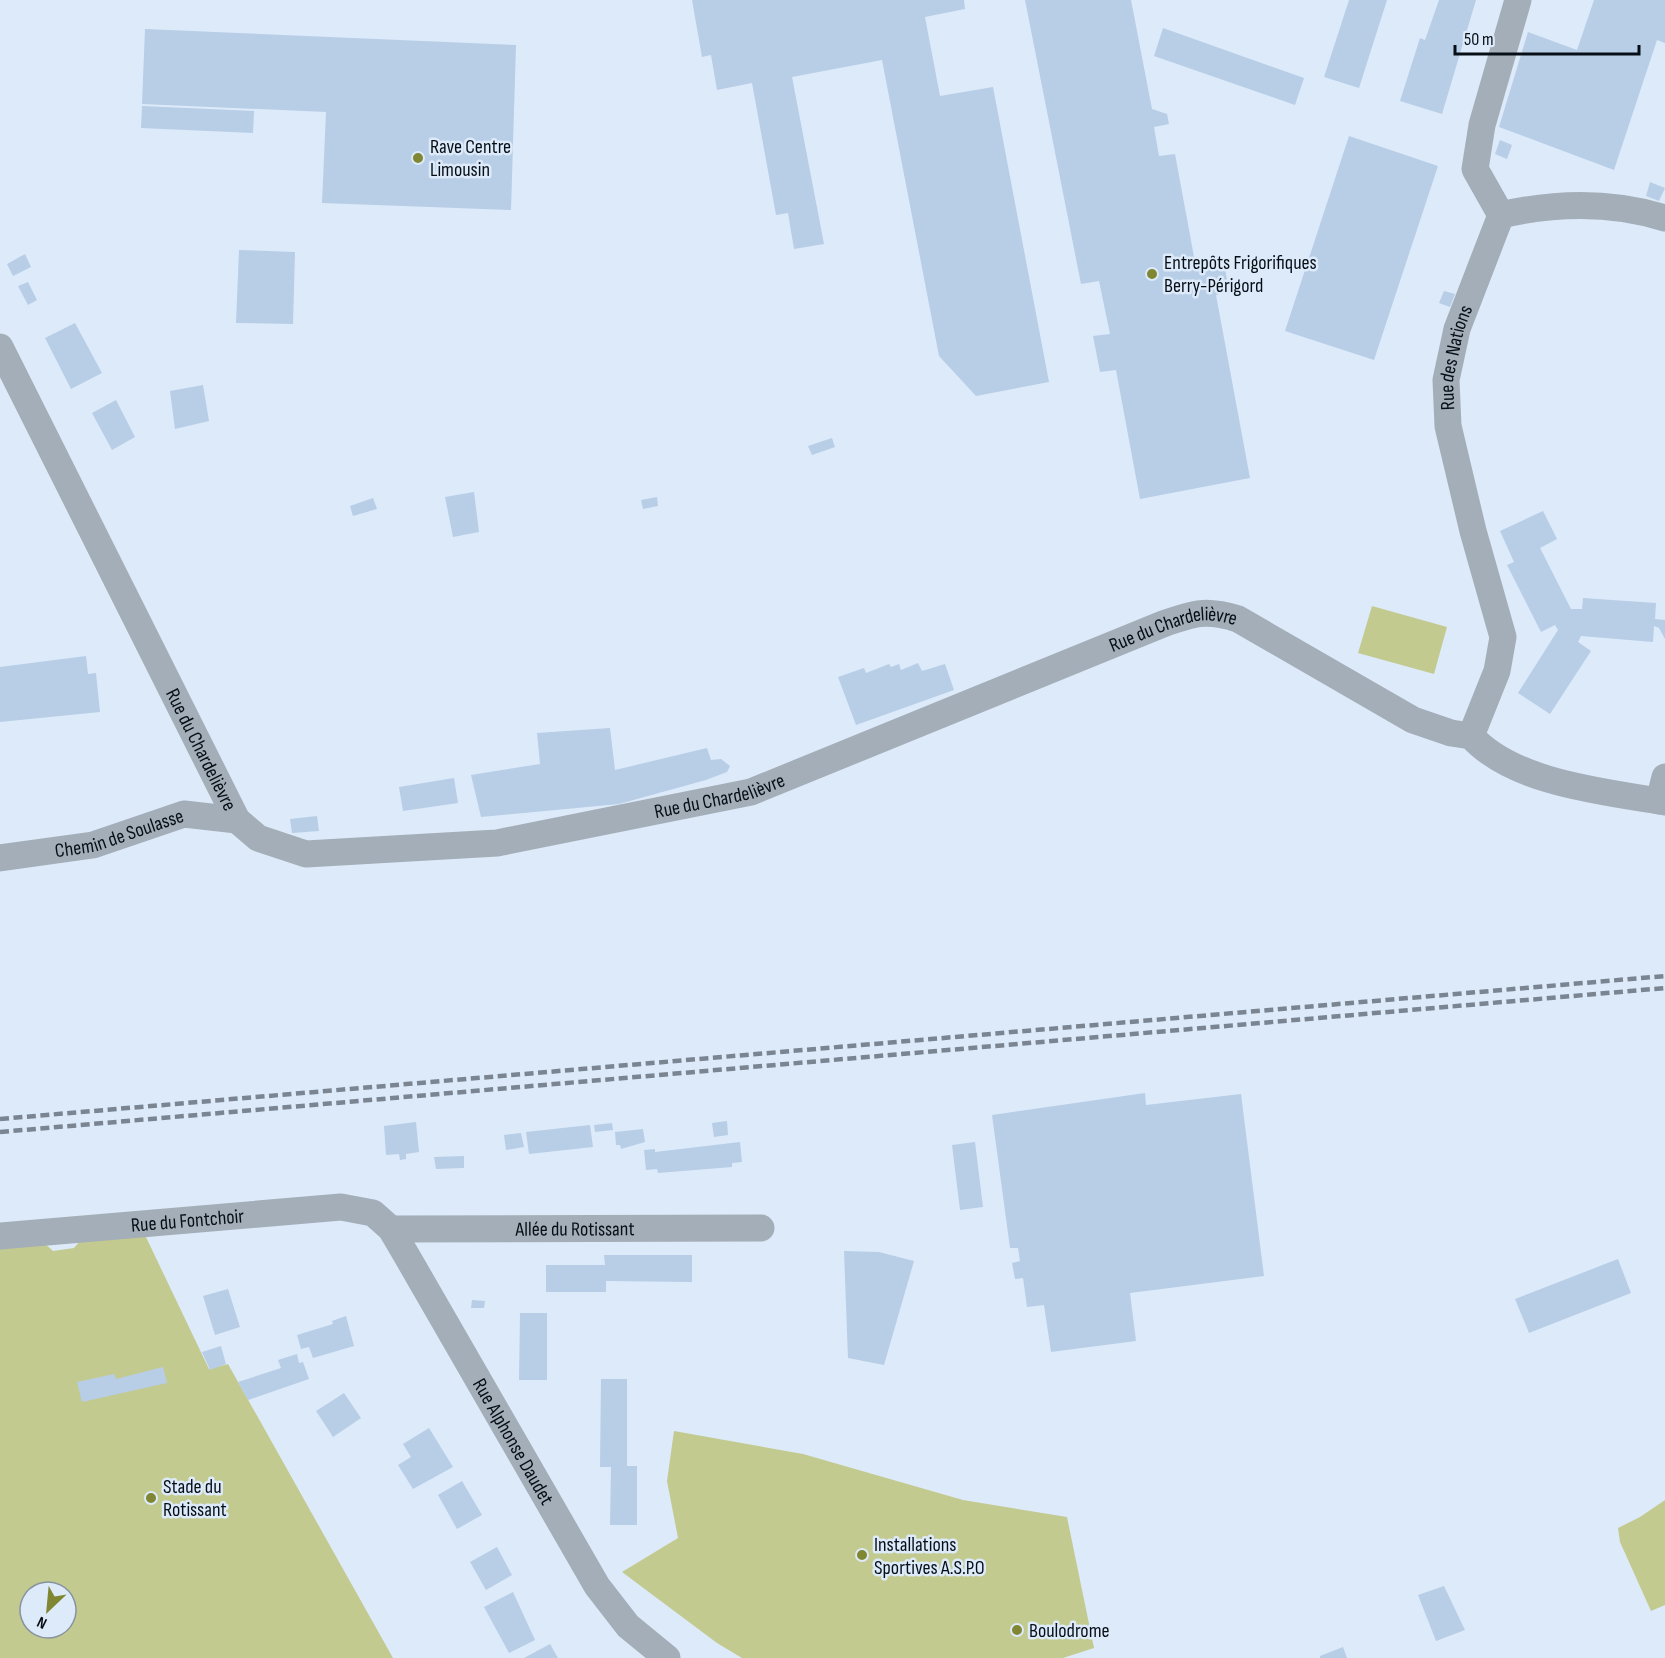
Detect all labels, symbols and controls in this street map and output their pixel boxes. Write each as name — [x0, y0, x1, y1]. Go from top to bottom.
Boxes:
scale bar — [1455, 18, 1640, 56]
text: 50 m — [1464, 29, 1494, 50]
place label: Rave Centre Limousin — [430, 135, 511, 182]
marker: Rave Centre Limousin — [411, 151, 425, 165]
place label: Entrepôts Frigorifiques Berry-Périgord — [1164, 251, 1317, 298]
marker: Entrepôts Frigorifiques Berry-Périgord — [1145, 267, 1159, 281]
street label: Rue des Nations — [1435, 302, 1478, 411]
street label: Rue du Chardelièvre — [1106, 602, 1240, 658]
street label: Rue du Chardelièvre — [160, 685, 241, 815]
street label: Rue du Chardelièvre — [652, 769, 788, 824]
street label: Chemin de Soulasse — [53, 804, 187, 863]
street label: Rue du Fontchoir — [130, 1204, 245, 1238]
street label: Allée du Rotissant — [514, 1217, 635, 1242]
street label: Rue Alphonse Daudet — [467, 1374, 559, 1509]
place label: Stade du Rotissant — [163, 1475, 227, 1522]
marker: Stade du Rotissant — [144, 1491, 158, 1505]
place label: Installations Sportives A.S.P.O — [874, 1533, 985, 1580]
marker: Installations Sportives A.S.P.O — [855, 1548, 869, 1562]
north arrow — [18, 1580, 78, 1640]
text: N — [34, 1612, 50, 1633]
place label: Boulodrome — [1029, 1619, 1110, 1643]
marker: Boulodrome — [1010, 1623, 1024, 1637]

